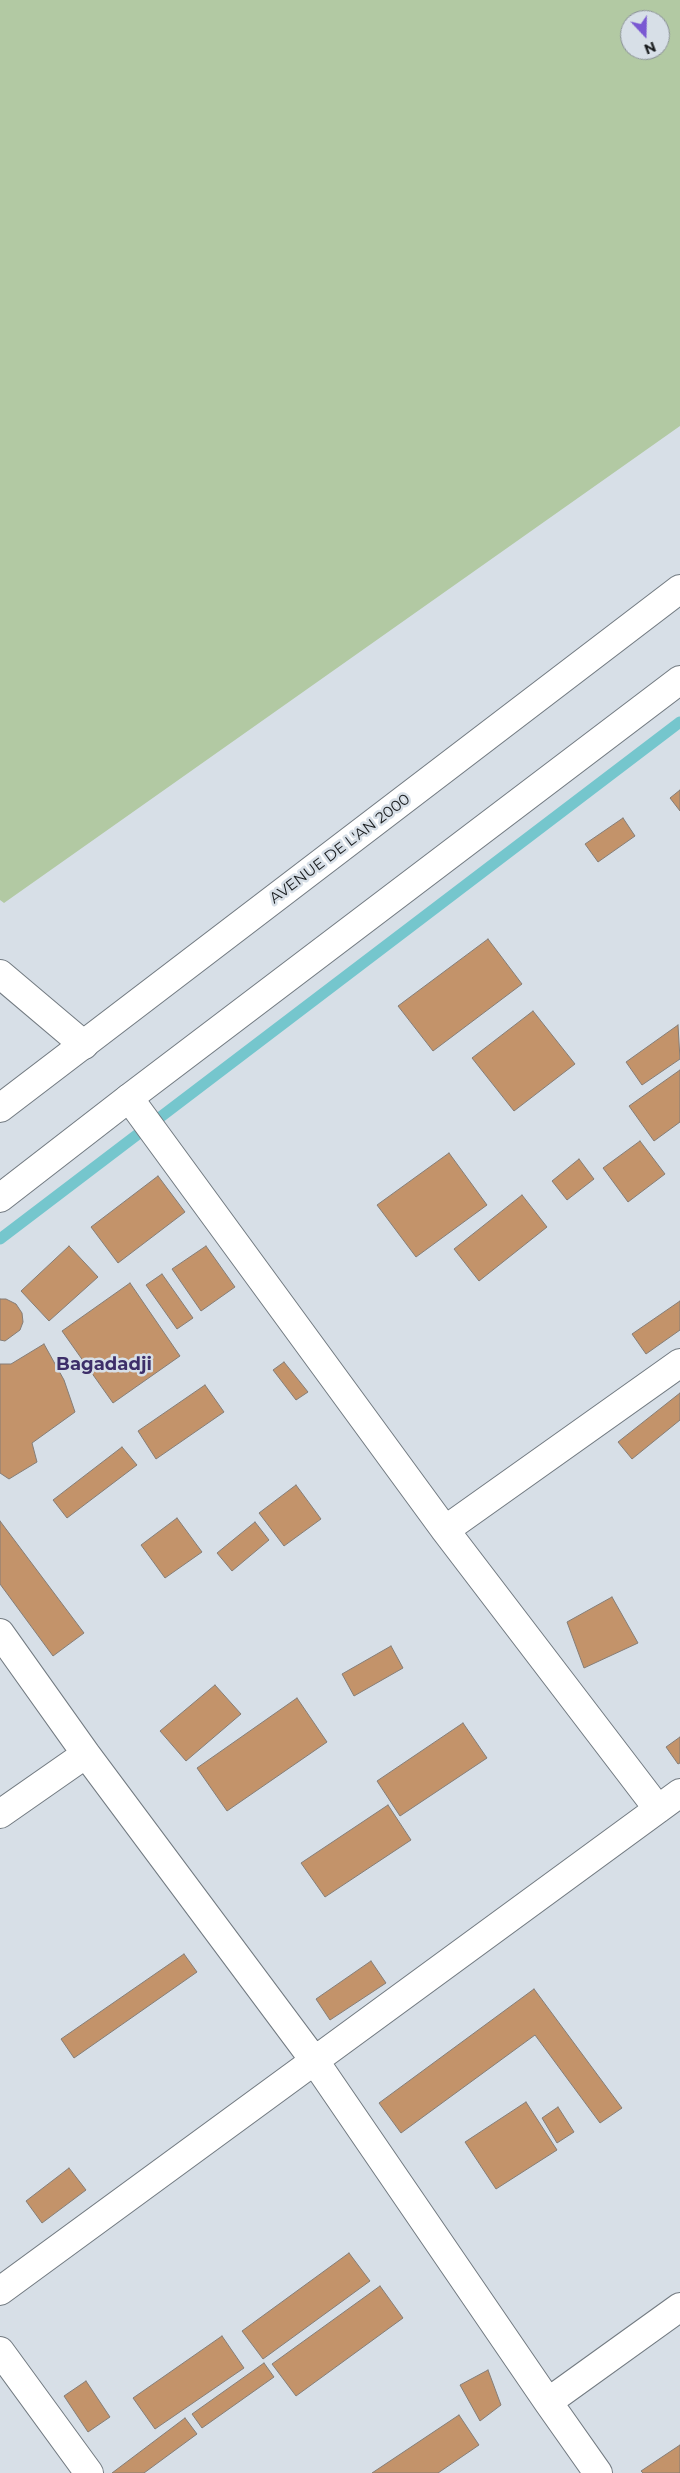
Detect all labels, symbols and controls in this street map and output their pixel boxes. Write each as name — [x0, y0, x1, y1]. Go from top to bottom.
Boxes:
north arrow — [620, 10, 670, 60]
text: N — [642, 38, 659, 58]
street label: AVENUE DE L'AN 2000 — [266, 790, 414, 908]
district label: Bagadadji — [56, 1354, 152, 1376]

